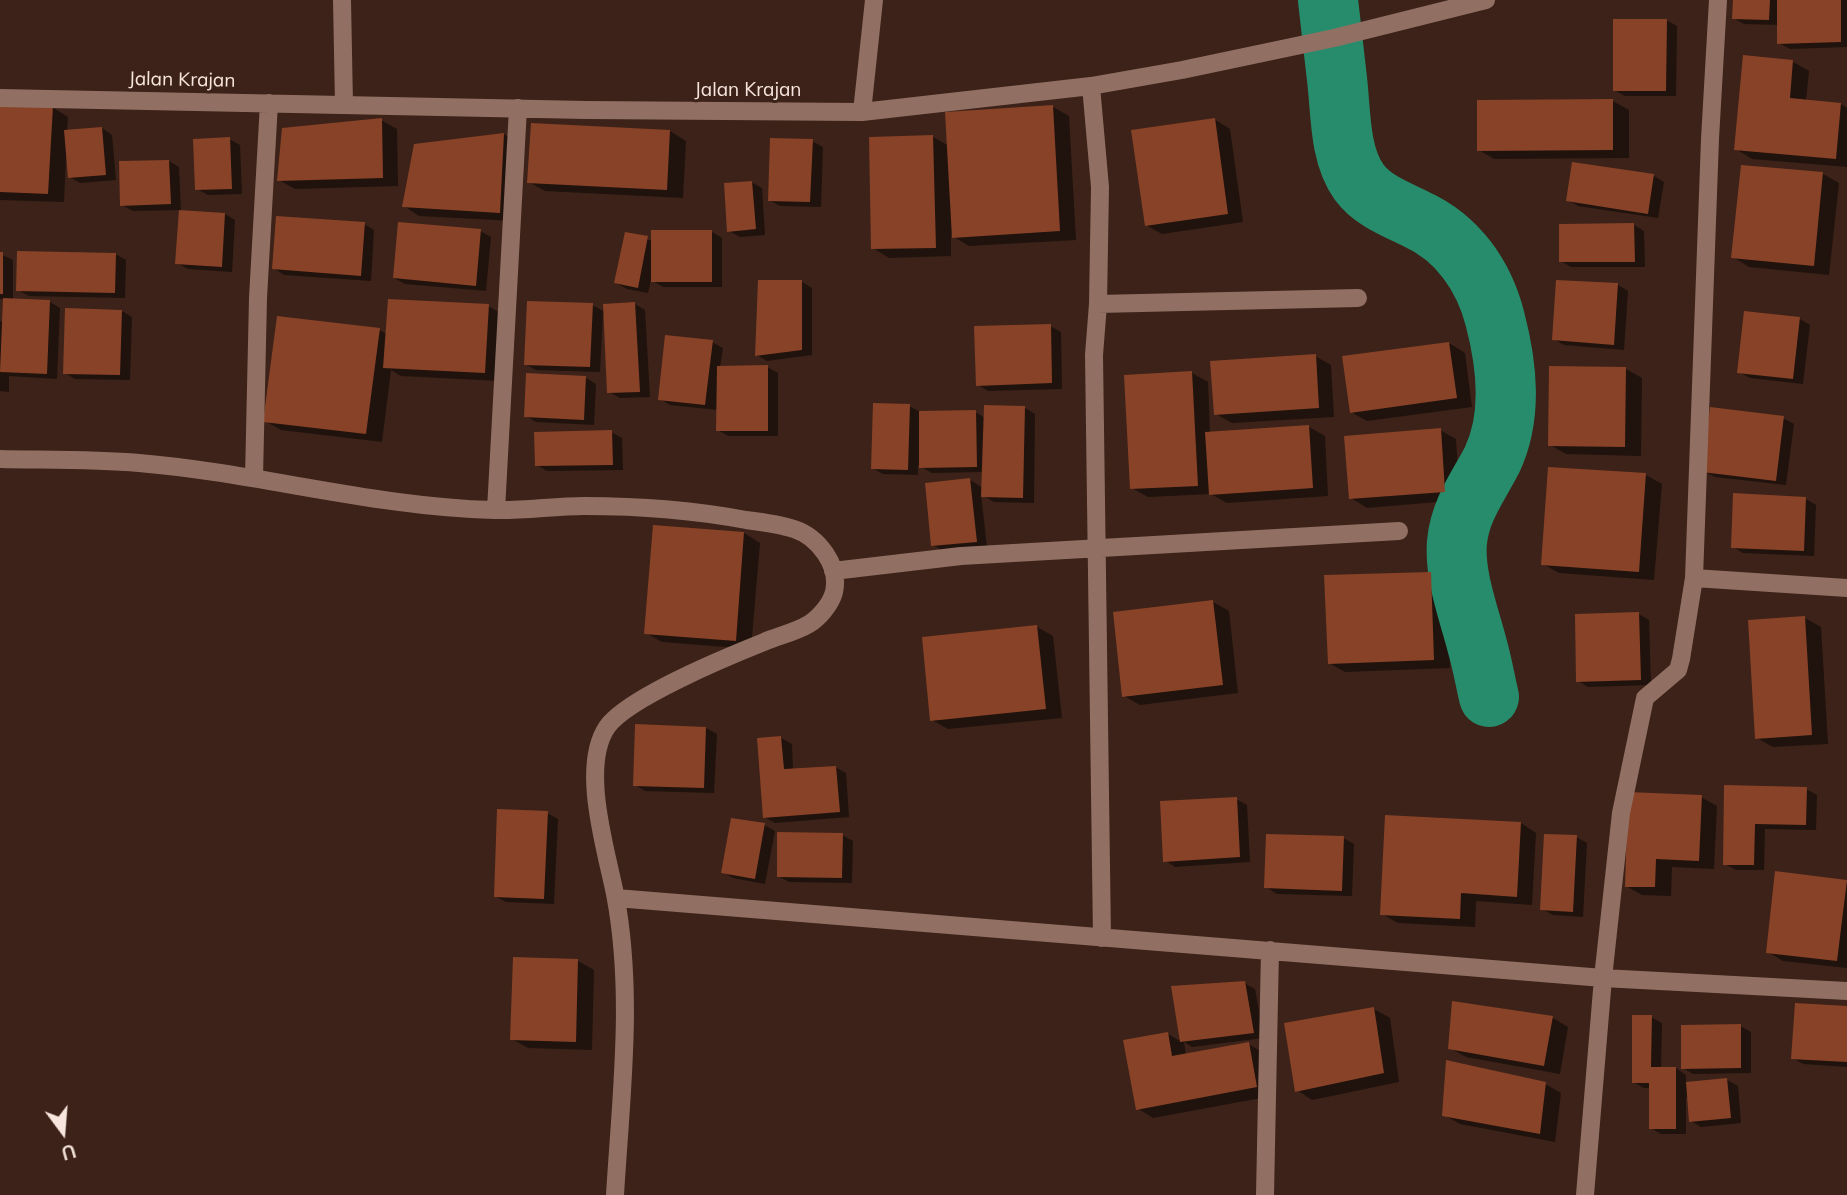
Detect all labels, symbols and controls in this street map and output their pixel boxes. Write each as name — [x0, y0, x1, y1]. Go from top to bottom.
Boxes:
street label: Jalan Krajan — [128, 68, 236, 92]
street label: Jalan Krajan — [695, 79, 801, 101]
north arrow — [28, 1097, 98, 1167]
text: U — [59, 1139, 79, 1166]

